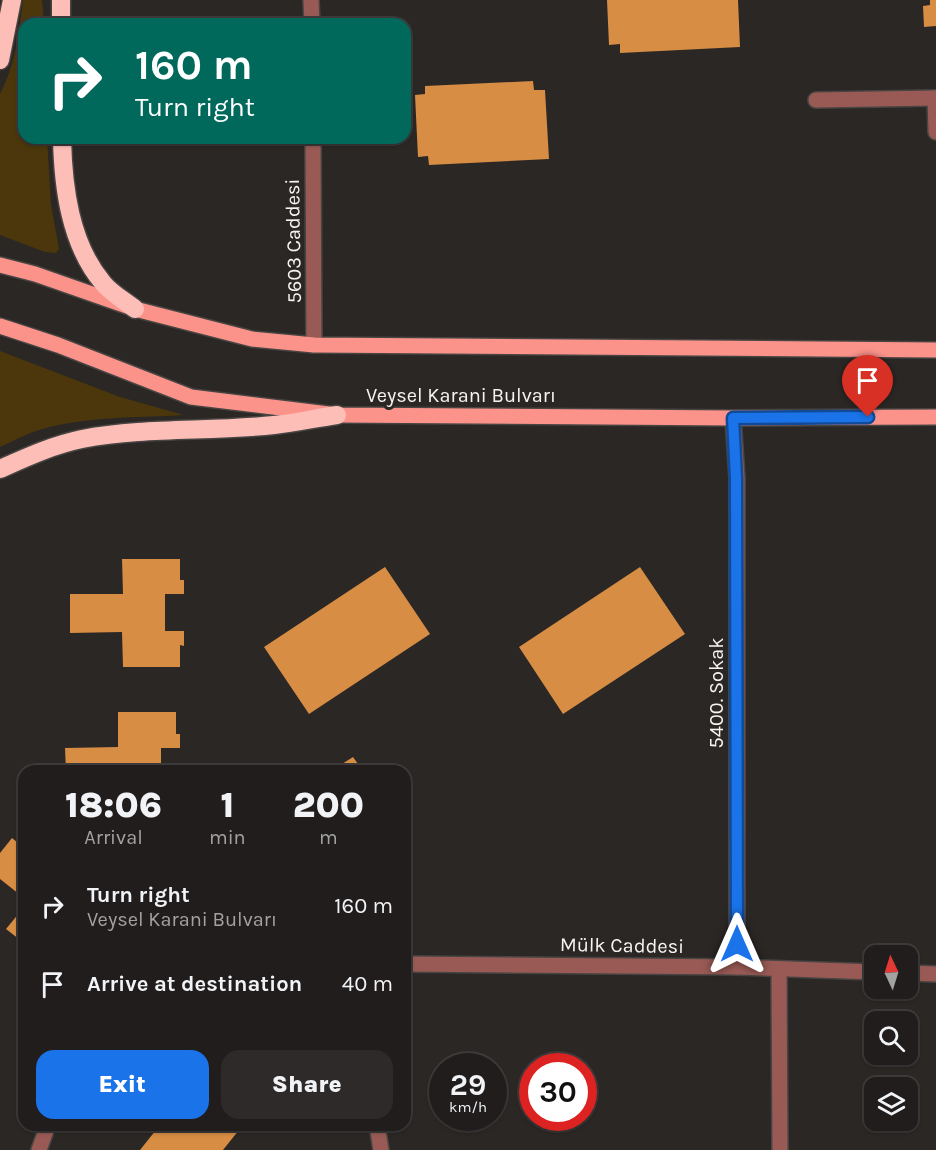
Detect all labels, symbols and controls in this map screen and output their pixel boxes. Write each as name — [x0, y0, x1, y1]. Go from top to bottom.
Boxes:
text: 160 m — [135, 40, 253, 90]
icon: right — [36, 42, 114, 120]
text: Turn right — [135, 91, 255, 123]
street label: 5603 Caddesi — [281, 178, 306, 304]
pin — [842, 355, 893, 417]
icon: arrive — [851, 364, 884, 397]
street label: Veysel Karani Bulvarı — [366, 384, 556, 407]
street label: 5400. Sokak — [705, 637, 728, 749]
text: 18:06 — [65, 784, 162, 826]
text: 1 — [220, 784, 234, 826]
text: 200 — [293, 784, 364, 826]
text: Arrival — [84, 826, 143, 849]
text: min — [209, 826, 246, 849]
text: m — [319, 826, 338, 849]
text: Turn right — [87, 882, 190, 908]
icon: right — [36, 890, 69, 923]
text: 160 m — [334, 893, 393, 919]
text: Veysel Karani Bulvarı — [87, 908, 277, 931]
position arrow — [705, 912, 769, 976]
street label: Mülk Caddesi — [560, 933, 684, 958]
north arrow — [864, 945, 918, 999]
map controls — [864, 945, 918, 1131]
icon: arrive — [36, 968, 69, 1001]
text: Arrive at destination — [87, 971, 302, 997]
text: 40 m — [342, 971, 393, 997]
button: search — [864, 1011, 918, 1065]
button: Exit — [36, 1050, 209, 1119]
button: Share — [221, 1050, 393, 1119]
speed limit sign: 30 — [519, 1053, 597, 1131]
text: 29 — [450, 1067, 486, 1103]
button: layers — [864, 1077, 918, 1131]
text: km/h — [449, 1098, 487, 1116]

